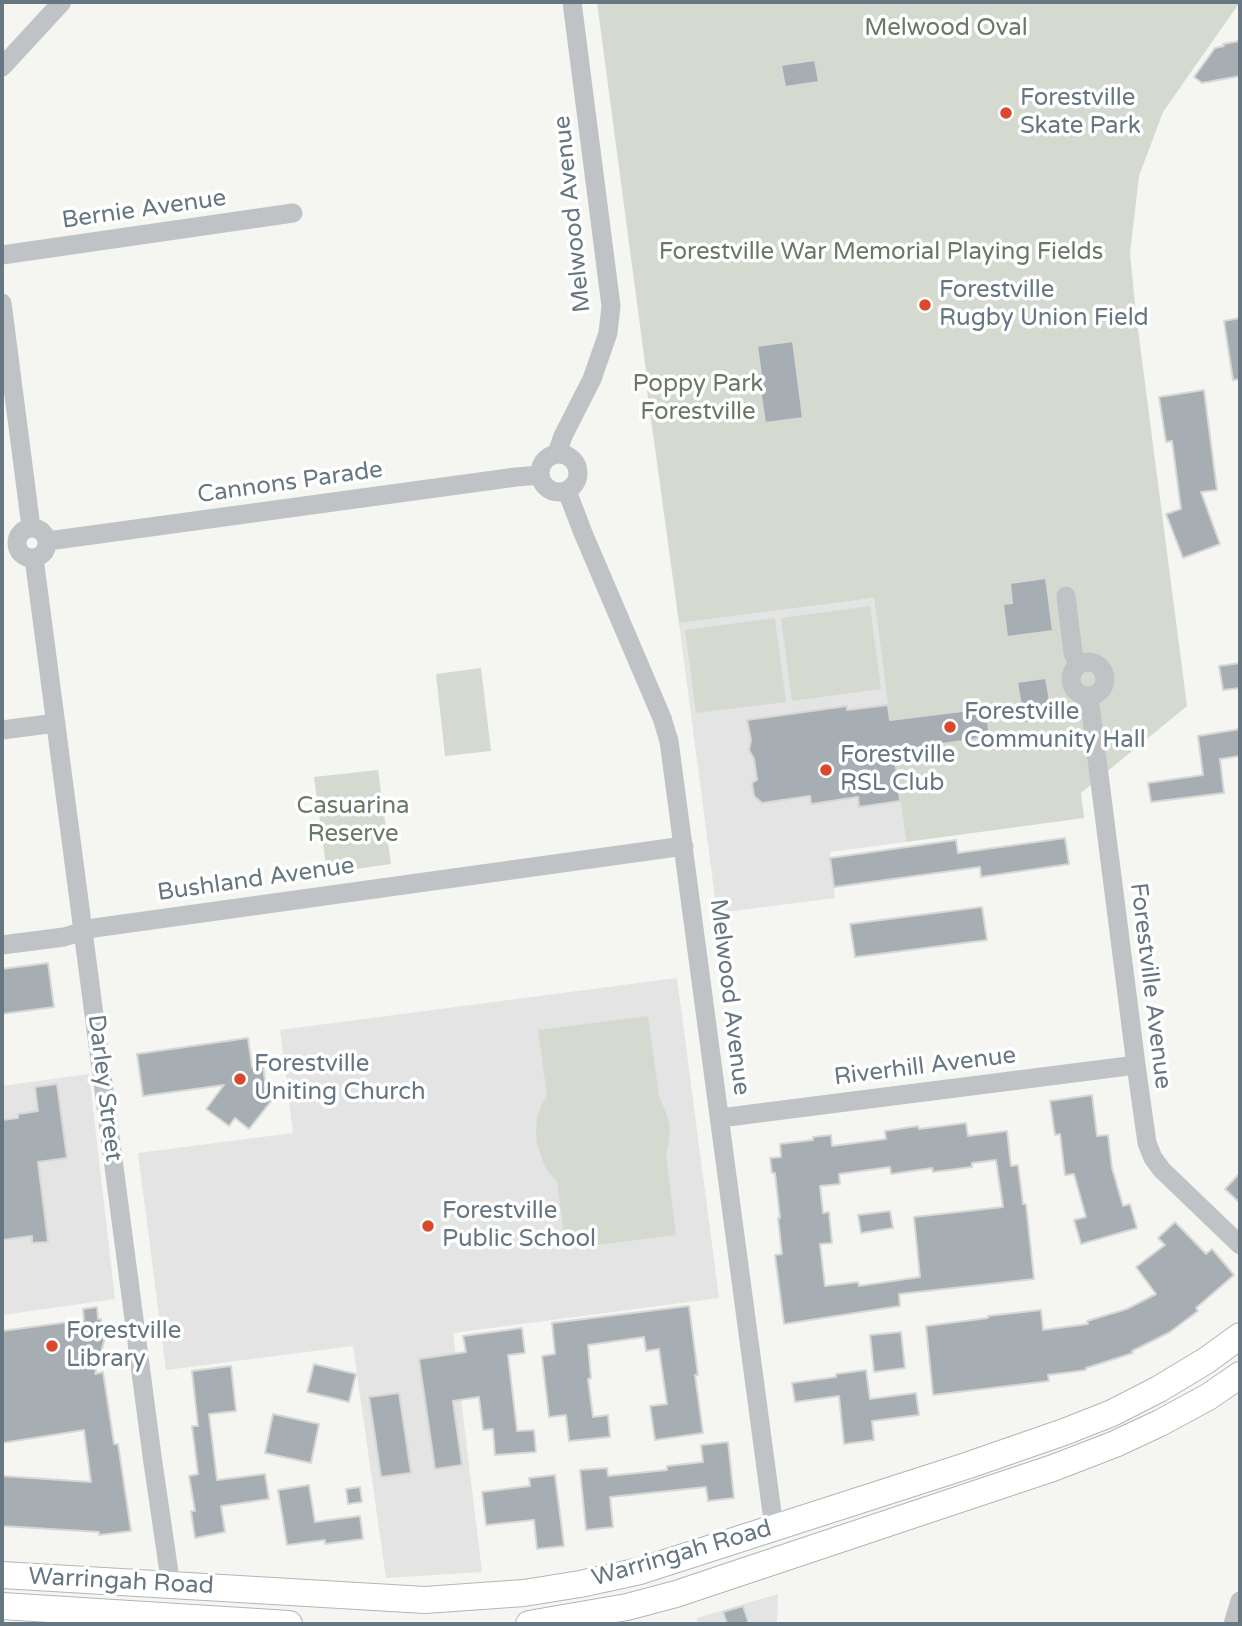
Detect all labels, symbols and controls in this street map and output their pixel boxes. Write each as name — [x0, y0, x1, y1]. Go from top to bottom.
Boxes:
park label: Melwood Oval — [864, 15, 1028, 43]
place label: Forestville Skate Park — [1020, 85, 1141, 141]
marker: Forestville Skate Park — [998, 105, 1014, 121]
street label: Melwood Avenue — [548, 114, 598, 314]
street label: Bernie Avenue — [60, 184, 228, 236]
park label: Forestville War Memorial Playing Fields — [659, 239, 1103, 267]
place label: Forestville Rugby Union Field — [939, 277, 1149, 333]
marker: Forestville Rugby Union Field — [917, 297, 933, 313]
park label: Poppy Park Forestville — [633, 371, 763, 427]
street label: Cannons Parade — [196, 456, 384, 510]
place label: Forestville Community Hall — [964, 699, 1146, 755]
marker: Forestville Community Hall — [942, 719, 958, 735]
place label: Forestville RSL Club — [840, 742, 955, 798]
marker: Forestville RSL Club — [818, 762, 834, 778]
park label: Casuarina Reserve — [296, 793, 410, 849]
street label: Bushland Avenue — [156, 852, 356, 908]
street label: Forestville Avenue — [1123, 881, 1177, 1091]
street label: Melwood Avenue — [703, 897, 755, 1097]
street label: Darley Street — [81, 1013, 127, 1163]
street label: Riverhill Avenue — [832, 1042, 1018, 1092]
place label: Forestville Uniting Church — [254, 1051, 426, 1107]
marker: Forestville Uniting Church — [232, 1071, 248, 1087]
place label: Forestville Public School — [442, 1198, 596, 1254]
marker: Forestville Public School — [420, 1218, 436, 1234]
place label: Forestville Library — [66, 1318, 181, 1374]
marker: Forestville Library — [44, 1338, 60, 1354]
street label: Warringah Road — [589, 1515, 775, 1593]
street label: Warringah Road — [28, 1563, 214, 1601]

